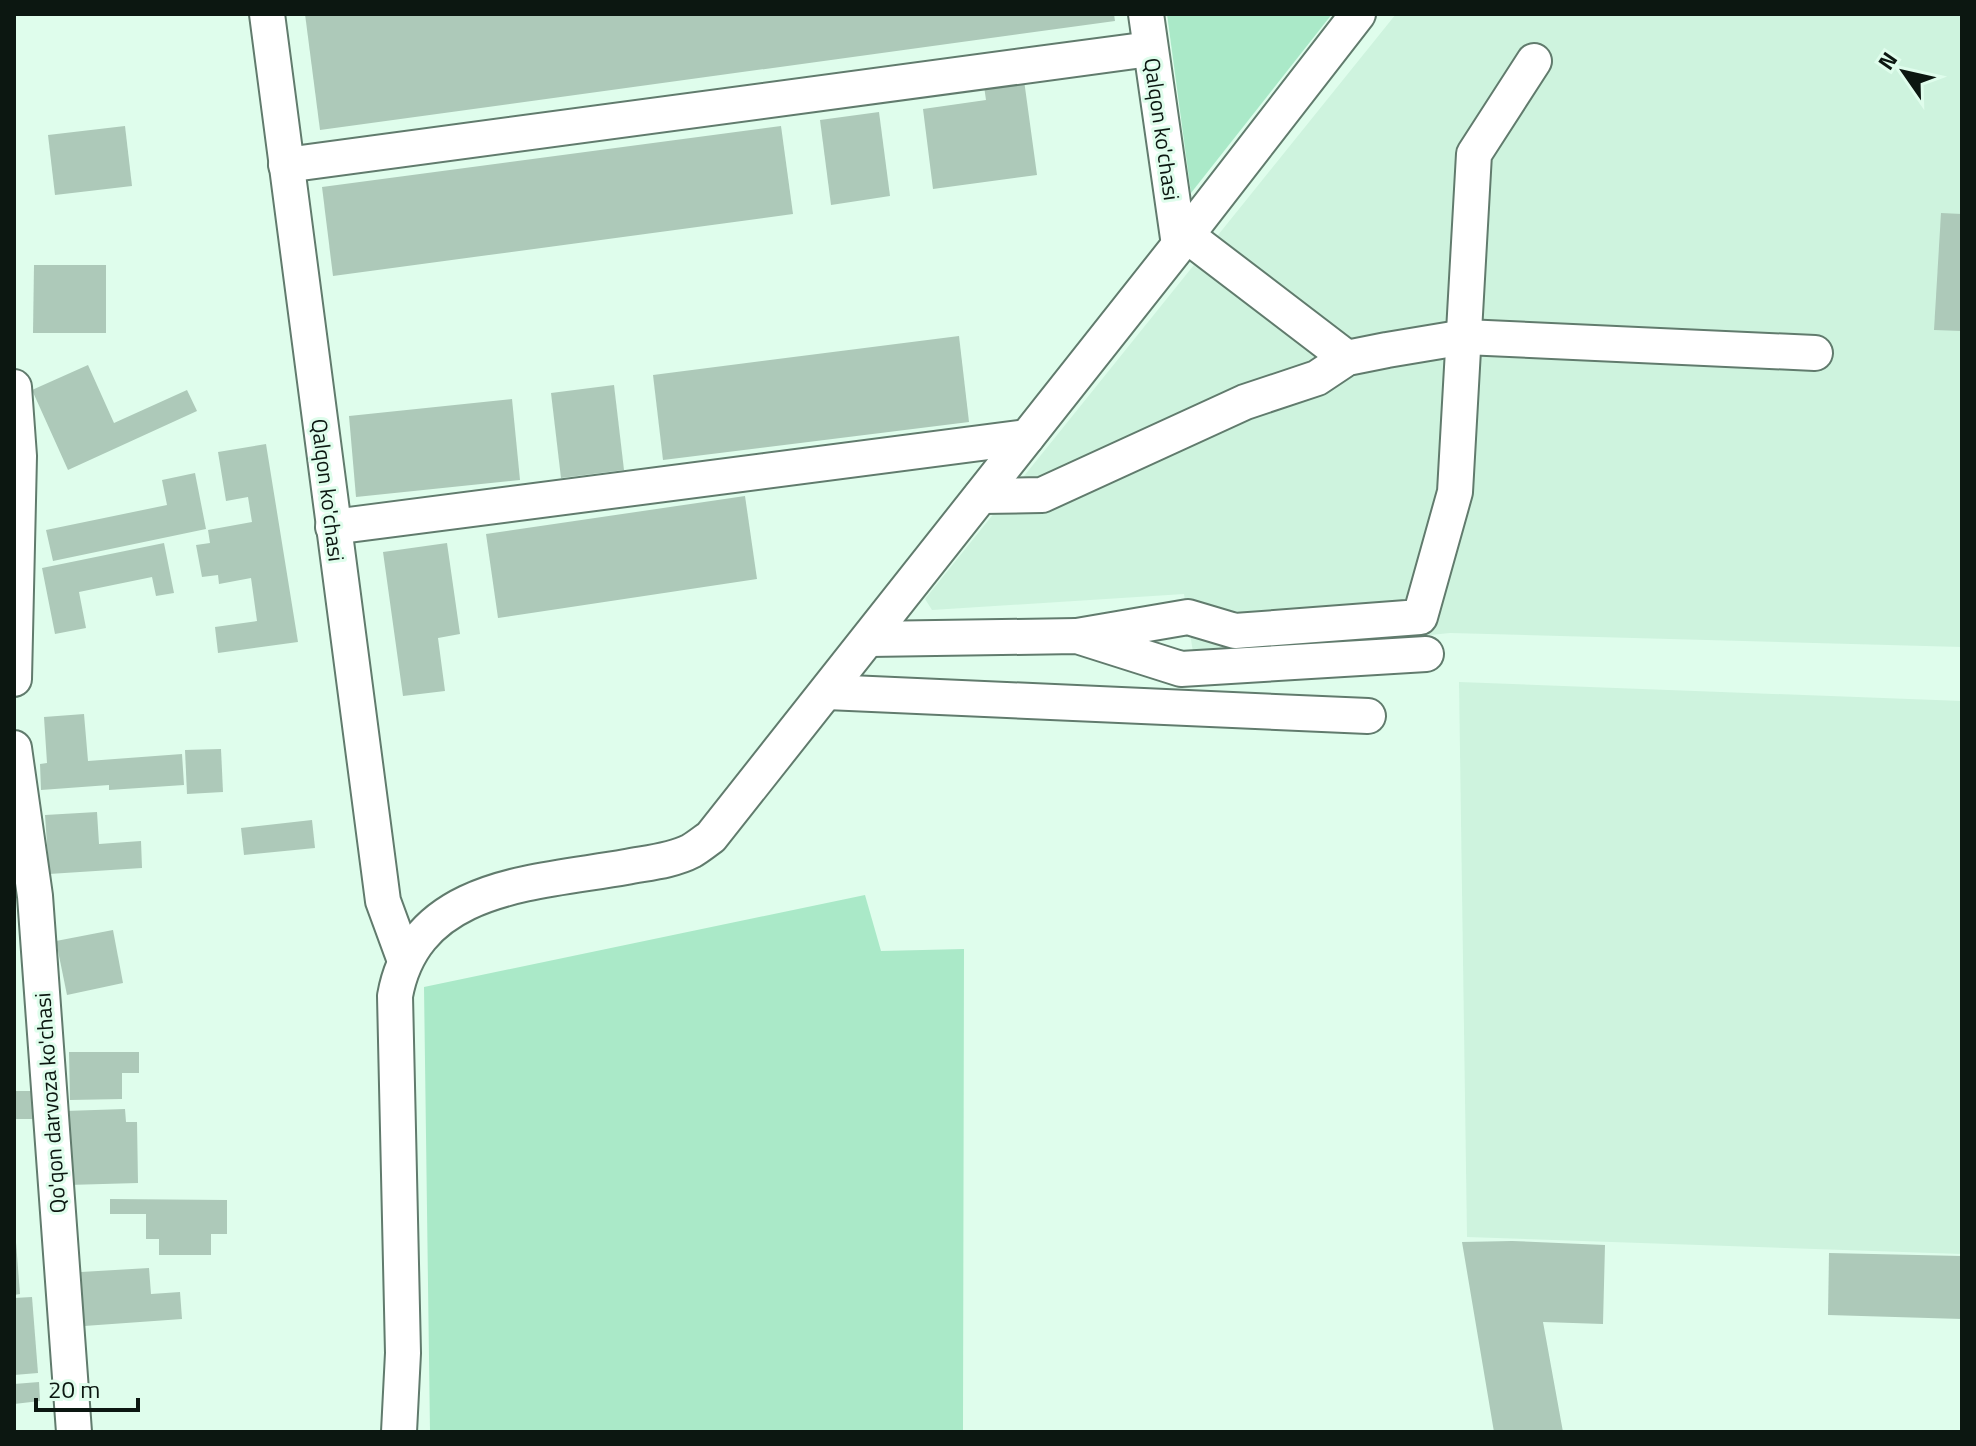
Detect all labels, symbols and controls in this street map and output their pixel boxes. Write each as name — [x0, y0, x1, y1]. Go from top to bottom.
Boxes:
north arrow — [1864, 32, 1944, 112]
text: N — [1869, 45, 1906, 77]
street label: Qalqon ko'chasi — [1135, 55, 1189, 203]
street label: Qalqon ko'chasi — [302, 417, 354, 563]
street label: Qo'qon darvoza ko'chasi — [25, 992, 75, 1214]
scale bar — [36, 1362, 138, 1412]
text: 20 m — [48, 1371, 100, 1407]

